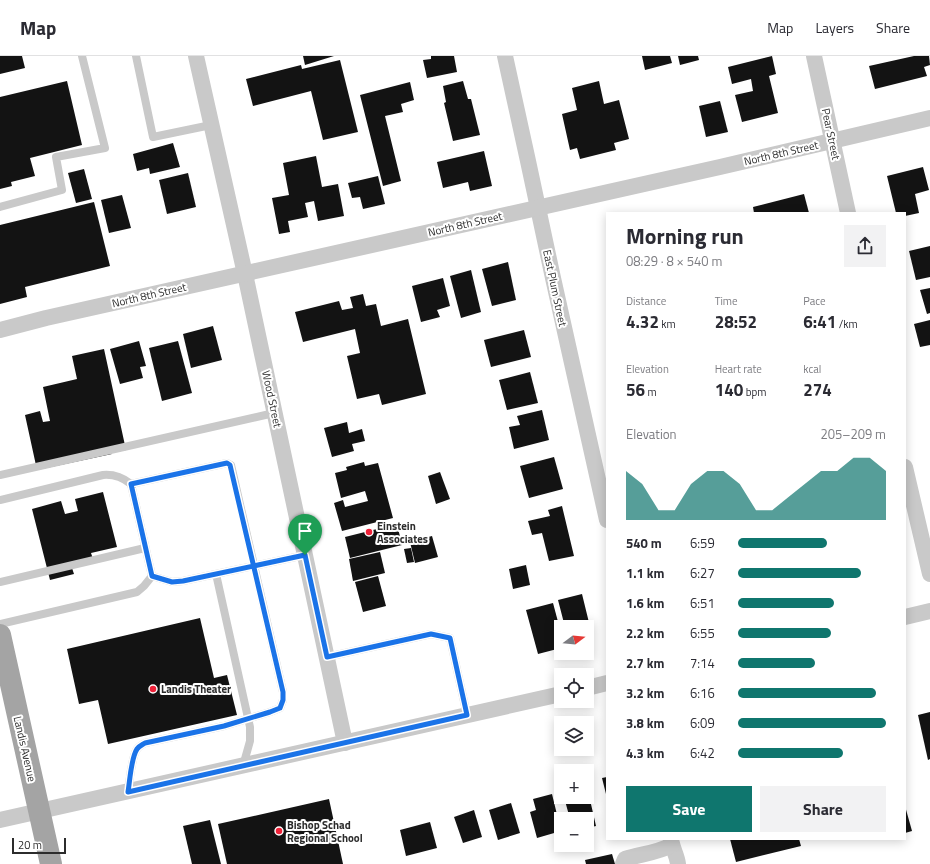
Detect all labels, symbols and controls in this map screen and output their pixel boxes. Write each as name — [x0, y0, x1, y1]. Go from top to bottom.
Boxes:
text: Map — [20, 13, 56, 42]
text: Map — [767, 17, 793, 38]
text: Layers — [815, 17, 854, 38]
text: Share — [876, 17, 910, 38]
street label: Pear Street — [818, 107, 844, 161]
street label: North 8th Street — [742, 137, 820, 169]
street label: North 8th Street — [426, 208, 504, 240]
text: Morning run — [626, 219, 744, 253]
button: share — [844, 225, 886, 267]
street label: East Plum Street — [539, 248, 571, 328]
text: 08:29 · 8 × 540 m — [626, 251, 722, 271]
street label: North 8th Street — [110, 279, 188, 311]
text: Distance — [626, 293, 666, 309]
text: Time — [715, 293, 738, 309]
text: Pace — [803, 293, 826, 309]
text: 4.32 — [626, 309, 659, 335]
text: 28:52 — [715, 309, 757, 335]
text: 6:41 — [803, 309, 836, 335]
text: km — [659, 316, 676, 332]
text: /km — [836, 316, 858, 332]
text: Elevation — [626, 361, 669, 377]
text: Heart rate — [715, 361, 762, 377]
text: kcal — [803, 361, 821, 377]
street label: Wood Street — [258, 369, 286, 429]
text: 56 — [626, 377, 645, 403]
text: 140 — [715, 377, 743, 403]
text: 274 — [803, 377, 832, 403]
text: m — [645, 384, 657, 400]
text: bpm — [743, 384, 766, 400]
text: Elevation — [626, 424, 677, 444]
text: 205–209 m — [820, 424, 886, 444]
pin — [288, 514, 322, 555]
place label: Einstein Associates — [377, 518, 428, 547]
icon: arrive — [294, 520, 316, 542]
marker: Einstein Associates — [364, 527, 374, 537]
text: 540 m — [626, 533, 662, 553]
text: 6:59 — [690, 533, 715, 553]
text: 1.1 km — [626, 563, 664, 583]
text: 6:27 — [690, 563, 715, 583]
text: 1.6 km — [626, 593, 664, 613]
text: 6:51 — [690, 593, 715, 613]
north arrow — [554, 620, 594, 660]
map controls — [554, 620, 594, 852]
text: 2.2 km — [626, 623, 664, 643]
text: 6:55 — [690, 623, 715, 643]
text: 2.7 km — [626, 653, 664, 673]
text: 7:14 — [690, 653, 715, 673]
button: locate — [554, 668, 594, 708]
place label: Landis Theater — [161, 681, 231, 697]
text: 3.2 km — [626, 683, 664, 703]
text: 6:16 — [690, 683, 715, 703]
marker: Landis Theater — [148, 684, 158, 694]
text: 3.8 km — [626, 713, 664, 733]
text: 6:09 — [690, 713, 715, 733]
street label: Landis Avenue — [10, 715, 40, 784]
button: layers — [554, 716, 594, 756]
text: 4.3 km — [626, 743, 664, 763]
text: 6:42 — [690, 743, 715, 763]
button: + — [554, 764, 594, 804]
button: Save — [626, 786, 752, 832]
button: Share — [760, 786, 886, 832]
button: − — [554, 812, 594, 852]
place label: Bishop Schad Regional School — [287, 817, 363, 846]
marker: Bishop Schad Regional School — [274, 826, 284, 836]
scale bar — [12, 836, 66, 855]
text: 20 m — [18, 837, 42, 853]

